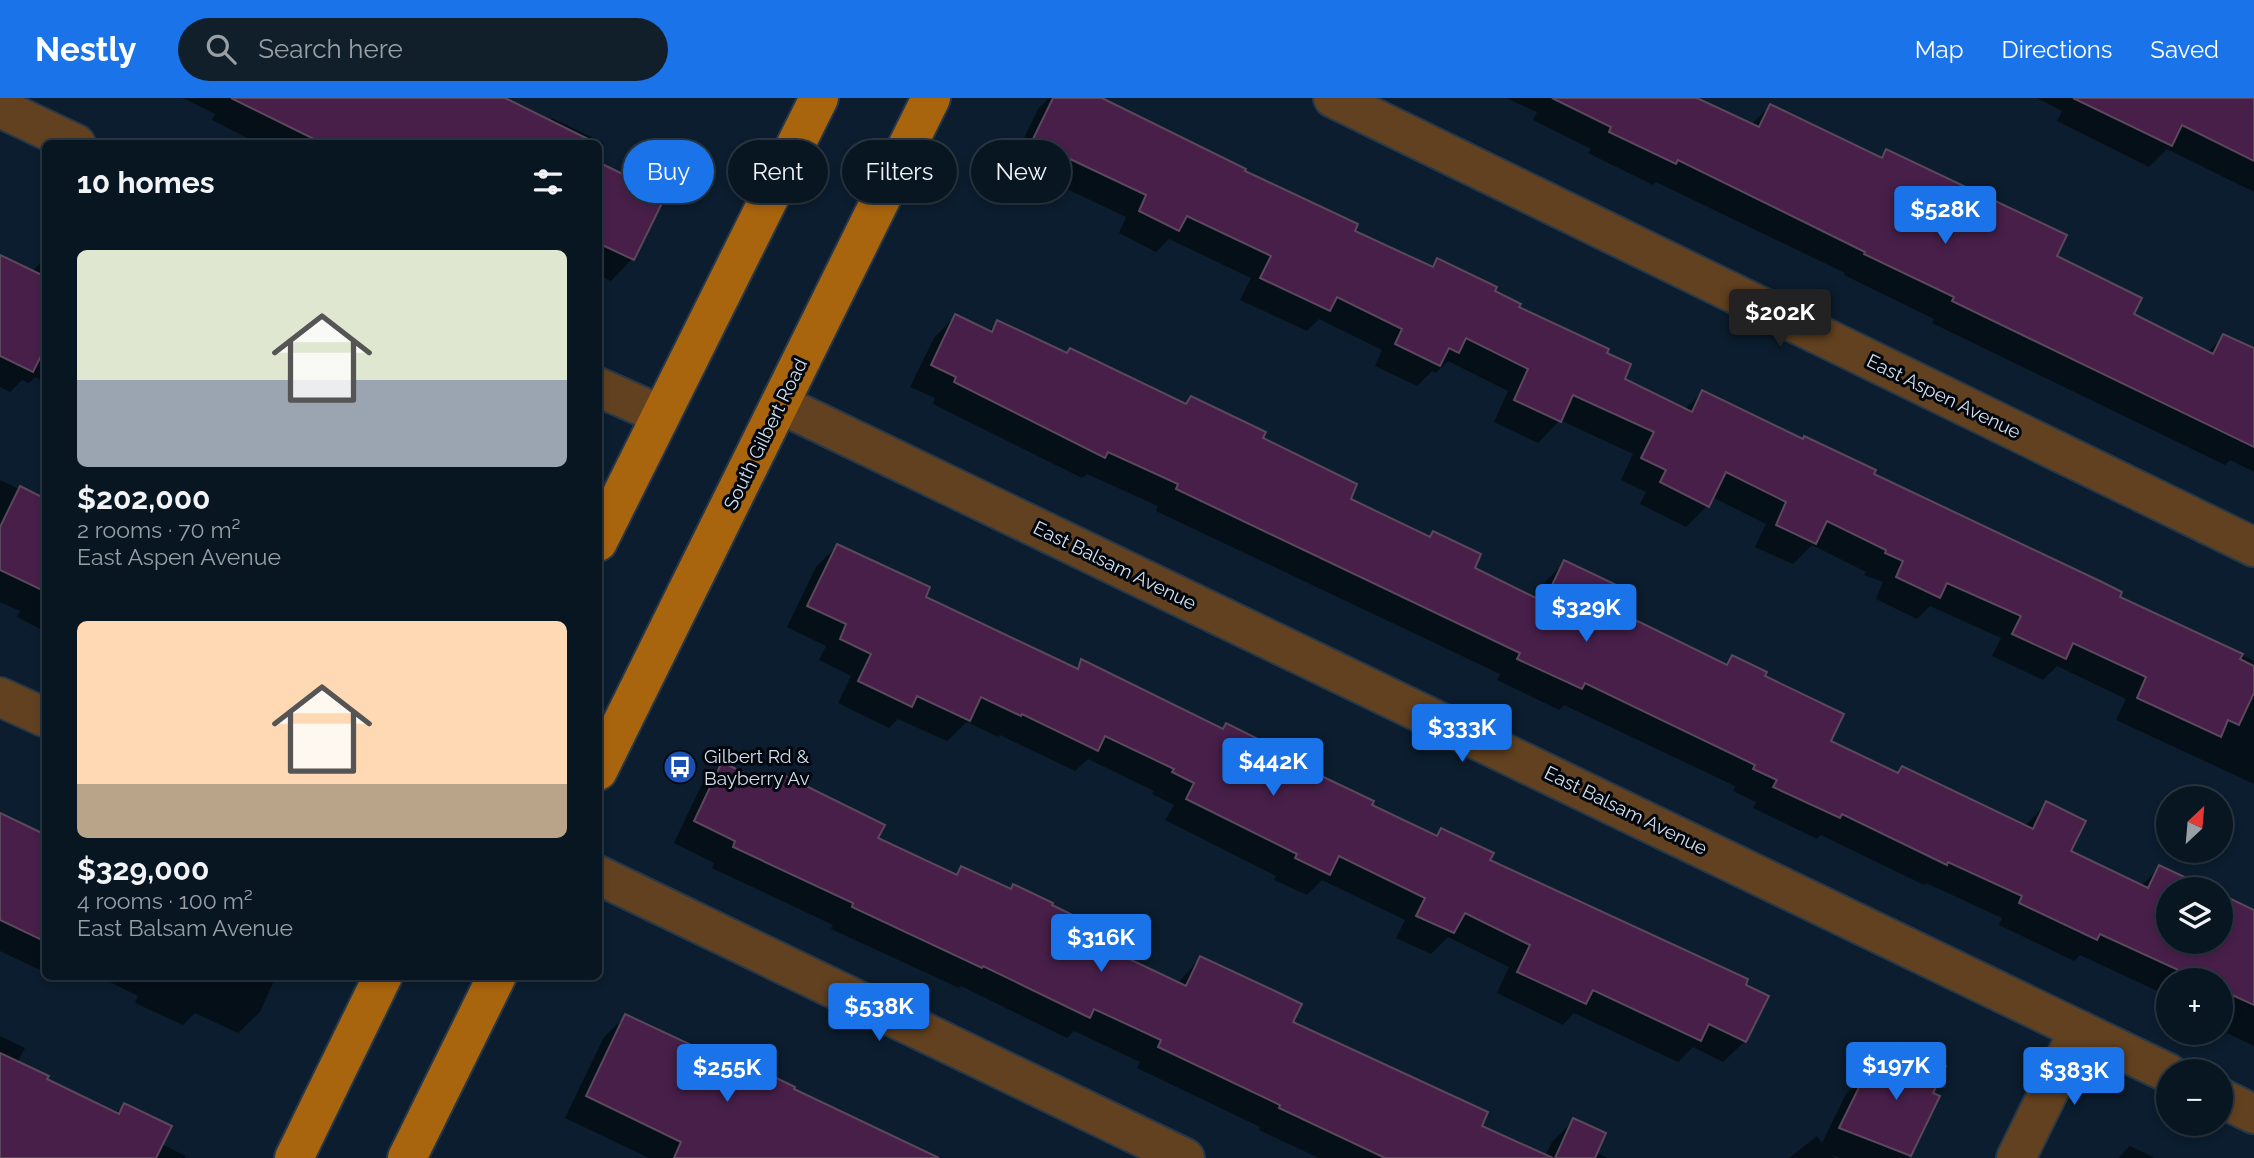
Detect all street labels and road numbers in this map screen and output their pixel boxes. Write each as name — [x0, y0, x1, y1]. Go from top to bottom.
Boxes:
street label: East Aspen Avenue — [1863, 349, 2025, 443]
street label: South Gilbert Road — [719, 355, 811, 513]
street label: East Balsam Avenue — [1030, 516, 1200, 614]
street label: East Balsam Avenue — [1541, 761, 1711, 859]

